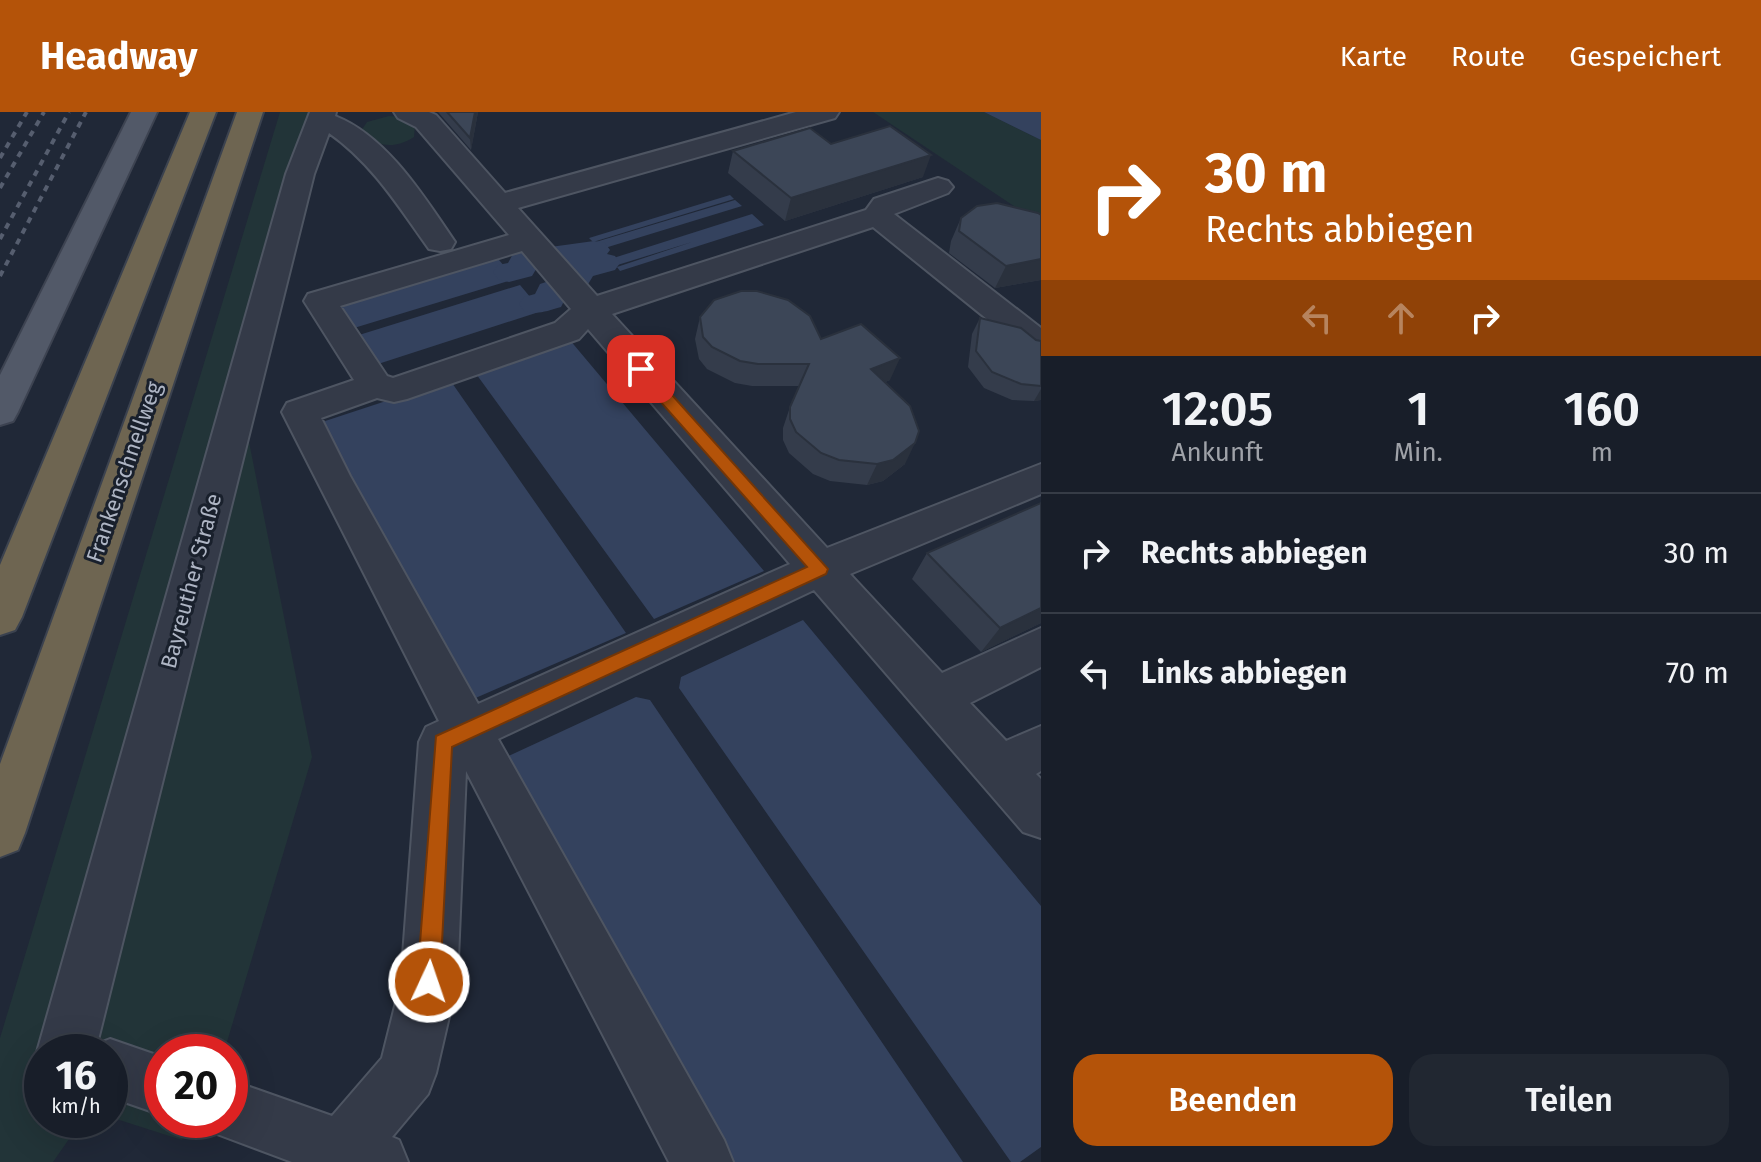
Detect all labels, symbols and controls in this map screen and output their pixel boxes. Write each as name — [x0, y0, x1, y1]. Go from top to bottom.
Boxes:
text: Headway — [40, 33, 197, 79]
text: Karte — [1340, 40, 1407, 73]
text: Route — [1451, 40, 1525, 73]
text: Gespeichert — [1569, 40, 1721, 73]
text: 30 m — [1205, 140, 1327, 207]
icon: right — [1073, 144, 1177, 248]
text: Rechts abbiegen — [1205, 208, 1475, 252]
icon: left — [1295, 296, 1339, 340]
icon: ahead — [1379, 296, 1423, 340]
icon: right — [1463, 296, 1507, 340]
pin — [607, 335, 675, 403]
icon: arrive — [619, 347, 663, 391]
street label: Frankenschnellweg — [80, 378, 168, 566]
text: 12:05 — [1162, 380, 1273, 438]
text: 1 — [1407, 380, 1429, 438]
text: 160 — [1564, 380, 1640, 438]
text: Ankunft — [1172, 437, 1263, 468]
text: Min. — [1394, 437, 1443, 468]
text: m — [1591, 437, 1613, 468]
street label: Bayreuther Straße — [155, 490, 227, 672]
icon: right — [1073, 531, 1117, 575]
text: Rechts abbiegen — [1141, 535, 1368, 571]
text: 30 m — [1664, 535, 1729, 571]
icon: left — [1073, 651, 1117, 695]
text: Links abbiegen — [1141, 655, 1347, 691]
text: 70 m — [1666, 655, 1729, 691]
position arrow — [387, 940, 471, 1024]
speed limit sign: 20 — [144, 1034, 248, 1138]
text: 16 — [55, 1052, 97, 1100]
button: Beenden — [1073, 1054, 1393, 1146]
button: Teilen — [1409, 1054, 1729, 1146]
text: km/h — [51, 1094, 101, 1118]

